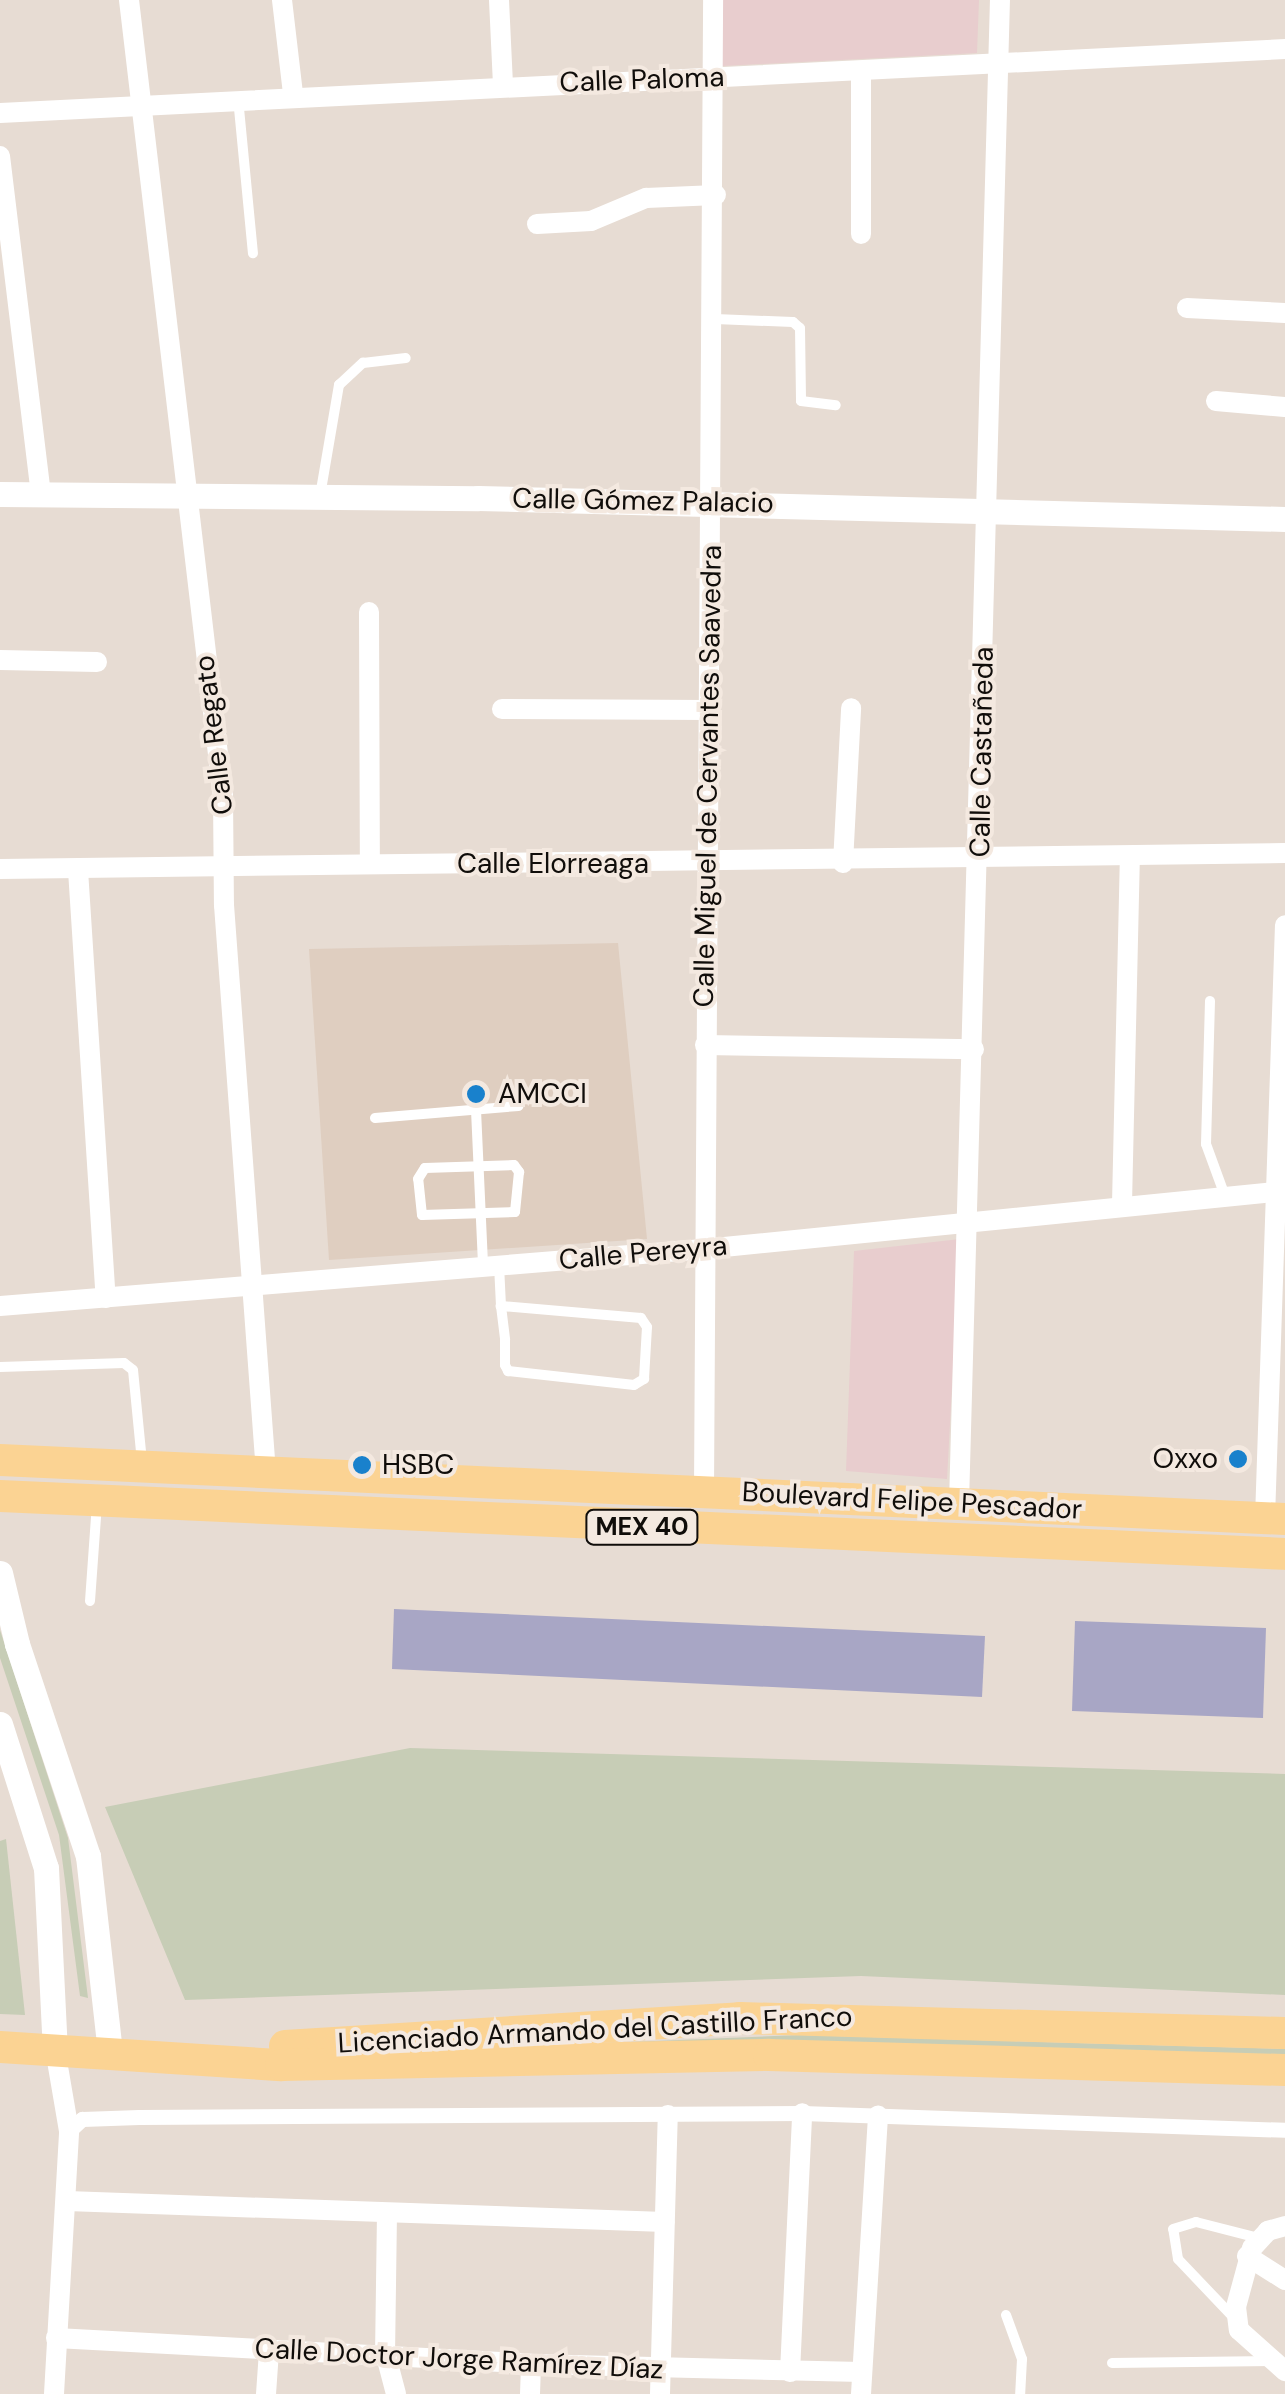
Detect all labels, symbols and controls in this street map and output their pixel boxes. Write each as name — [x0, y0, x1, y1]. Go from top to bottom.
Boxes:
street label: Calle Paloma — [559, 60, 725, 100]
street label: Calle Gómez Palacio — [512, 482, 774, 520]
street label: Calle Miguel de Cervantes Saavedra — [687, 544, 729, 1008]
street label: Calle Castañeda — [963, 646, 1001, 858]
street label: Calle Regato — [188, 653, 240, 817]
street label: Calle Elorreaga — [457, 847, 649, 881]
place label: AMCCI — [498, 1077, 587, 1111]
marker: AMCCI — [463, 1081, 489, 1107]
street label: Calle Pereyra — [557, 1229, 729, 1277]
place label: Oxxo — [1153, 1442, 1218, 1476]
place label: HSBC — [382, 1448, 454, 1482]
marker: Oxxo — [1227, 1448, 1249, 1470]
marker: HSBC — [351, 1454, 373, 1476]
street label: Boulevard Felipe Pescador — [741, 1475, 1083, 1527]
road number: MEX 40 — [584, 1507, 700, 1547]
street label: Licenciado Armando del Castillo Franco — [337, 2000, 853, 2060]
street label: Calle Doctor Jorge Ramírez Díaz — [254, 2332, 664, 2386]

